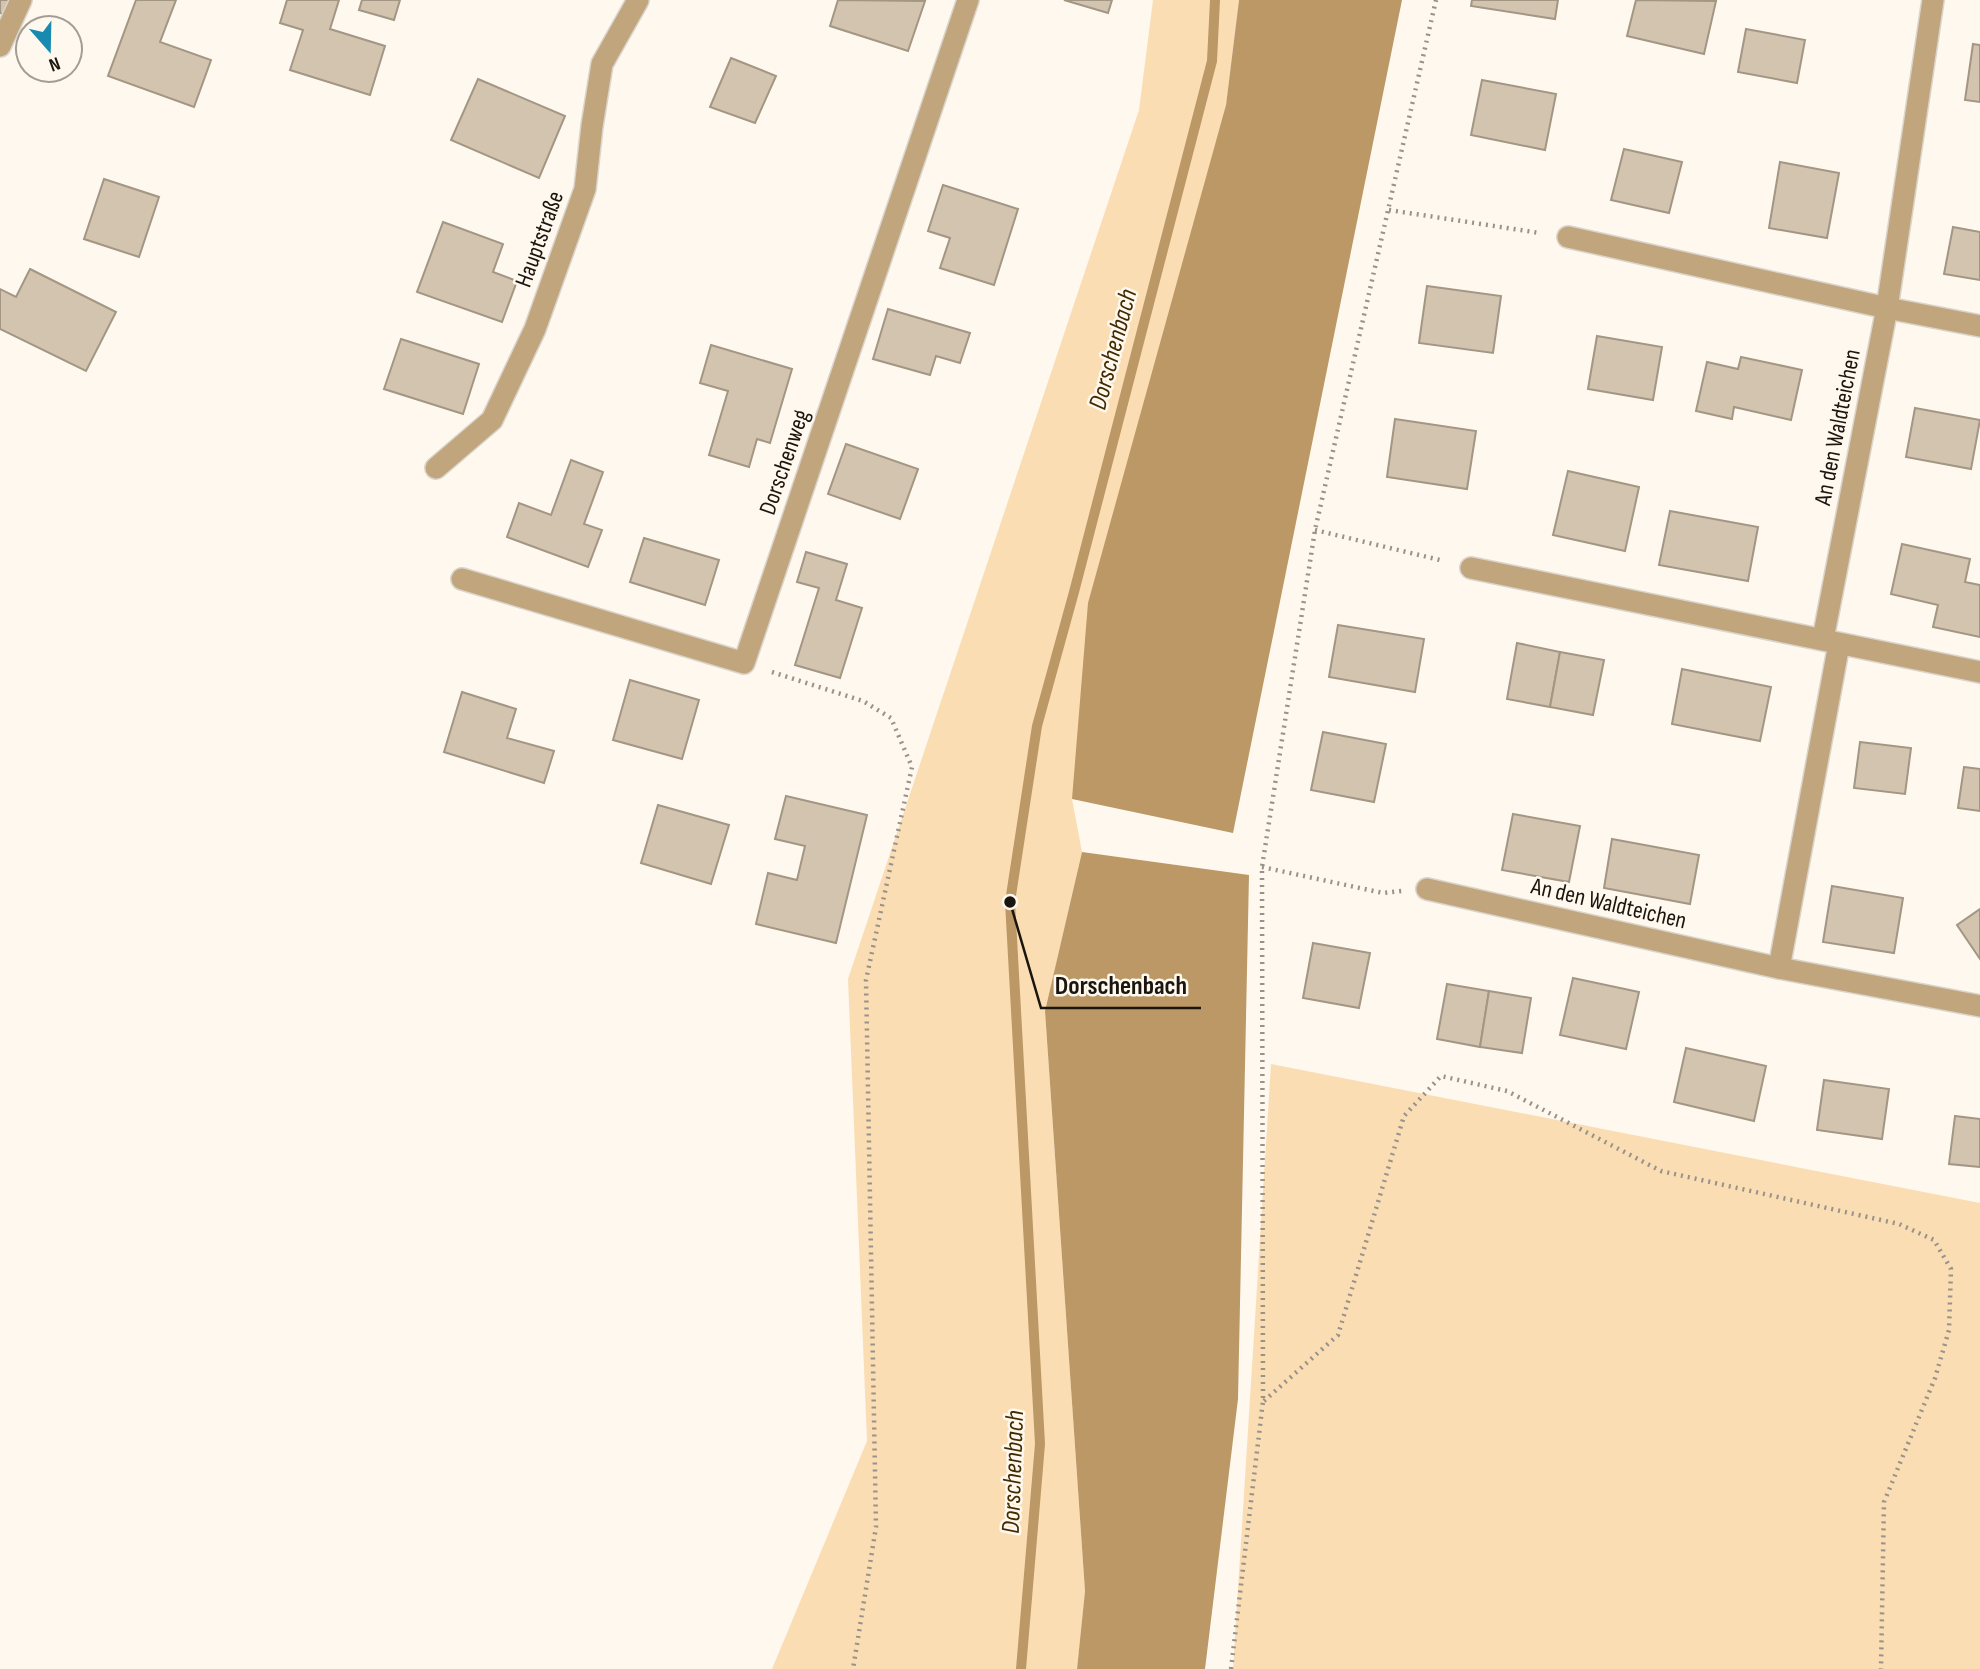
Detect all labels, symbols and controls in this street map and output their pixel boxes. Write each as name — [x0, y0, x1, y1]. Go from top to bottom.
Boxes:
north arrow — [14, 14, 84, 84]
text: N — [46, 51, 63, 76]
street label: Hauptstraße — [509, 187, 570, 291]
water label: Dorschenbach — [1082, 286, 1144, 413]
street label: An den Waldteichen — [1808, 347, 1867, 509]
street label: Dorschenweg — [753, 406, 816, 519]
street label: An den Waldteichen — [1528, 871, 1689, 935]
callout: Dorschenbach — [1041, 961, 1201, 1008]
text: Dorschenbach — [1055, 971, 1187, 1002]
water label: Dorschenbach — [996, 1410, 1031, 1534]

